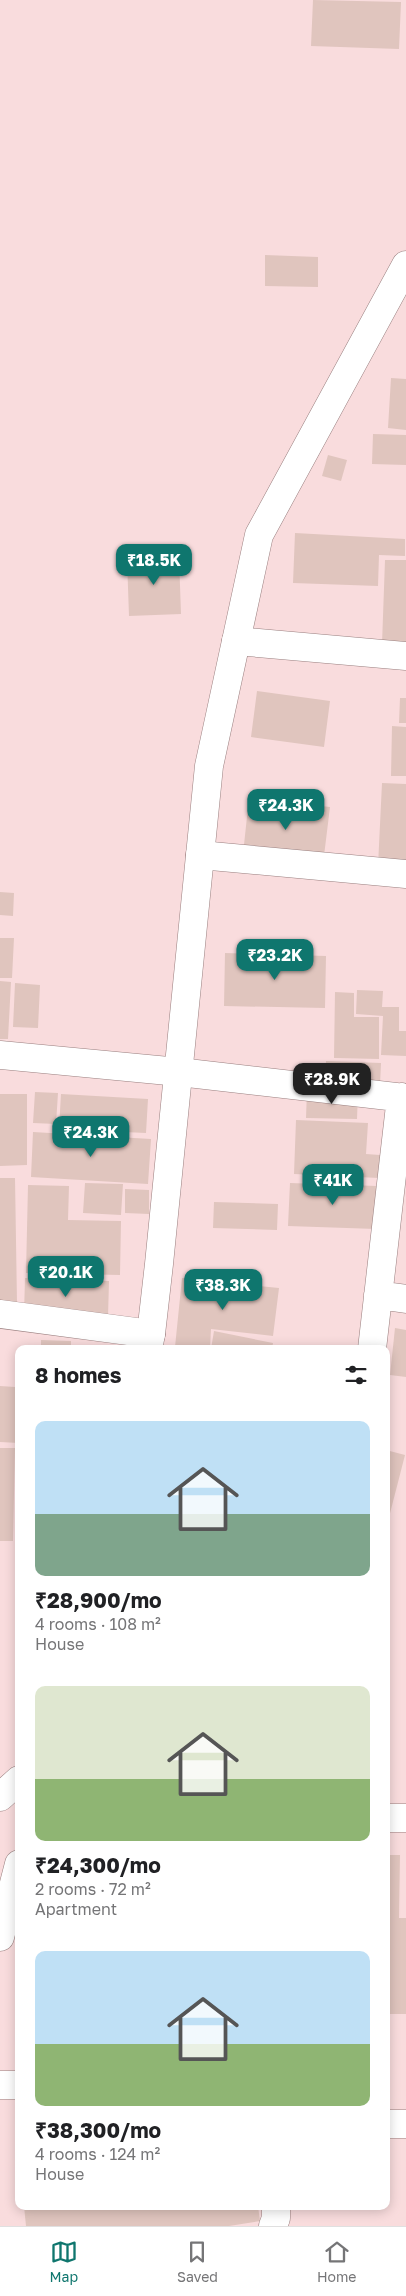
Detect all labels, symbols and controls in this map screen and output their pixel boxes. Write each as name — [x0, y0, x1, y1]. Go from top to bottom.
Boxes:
pin: ₹18.5K — [113, 544, 195, 586]
text: ₹18.5K — [127, 550, 181, 570]
pin: ₹24.3K — [245, 788, 327, 831]
text: ₹24.3K — [258, 795, 314, 815]
pin: ₹23.2K — [234, 938, 316, 981]
text: ₹23.2K — [247, 945, 303, 965]
pin: ₹28.9K — [291, 1062, 373, 1105]
text: ₹28.9K — [304, 1069, 360, 1089]
pin: ₹24.3K — [50, 1116, 132, 1158]
text: ₹24.3K — [63, 1122, 119, 1142]
pin: ₹41K — [303, 1164, 363, 1206]
text: ₹41K — [314, 1170, 353, 1190]
pin: ₹20.1K — [25, 1256, 107, 1298]
text: ₹20.1K — [39, 1262, 93, 1282]
pin: ₹38.3K — [182, 1268, 264, 1311]
text: ₹38.3K — [195, 1275, 251, 1295]
icon: filters — [342, 1361, 370, 1389]
text: 8 homes — [35, 1362, 122, 1388]
icon: home — [158, 1454, 248, 1544]
text: ₹28,900/mo — [35, 1587, 162, 1613]
text: 4 rooms · 108 m² — [35, 1614, 161, 1634]
text: House — [35, 1634, 84, 1654]
icon: home — [158, 1719, 248, 1809]
text: ₹24,300/mo — [35, 1852, 161, 1878]
text: 2 rooms · 72 m² — [35, 1879, 151, 1899]
text: Apartment — [35, 1899, 117, 1919]
icon: home — [158, 1984, 248, 2074]
text: ₹38,300/mo — [35, 2117, 161, 2143]
text: 4 rooms · 124 m² — [35, 2144, 160, 2164]
text: House — [35, 2164, 84, 2184]
tab: Map — [49, 2238, 78, 2285]
tab: Saved — [177, 2238, 218, 2285]
tab: Home — [317, 2238, 356, 2285]

